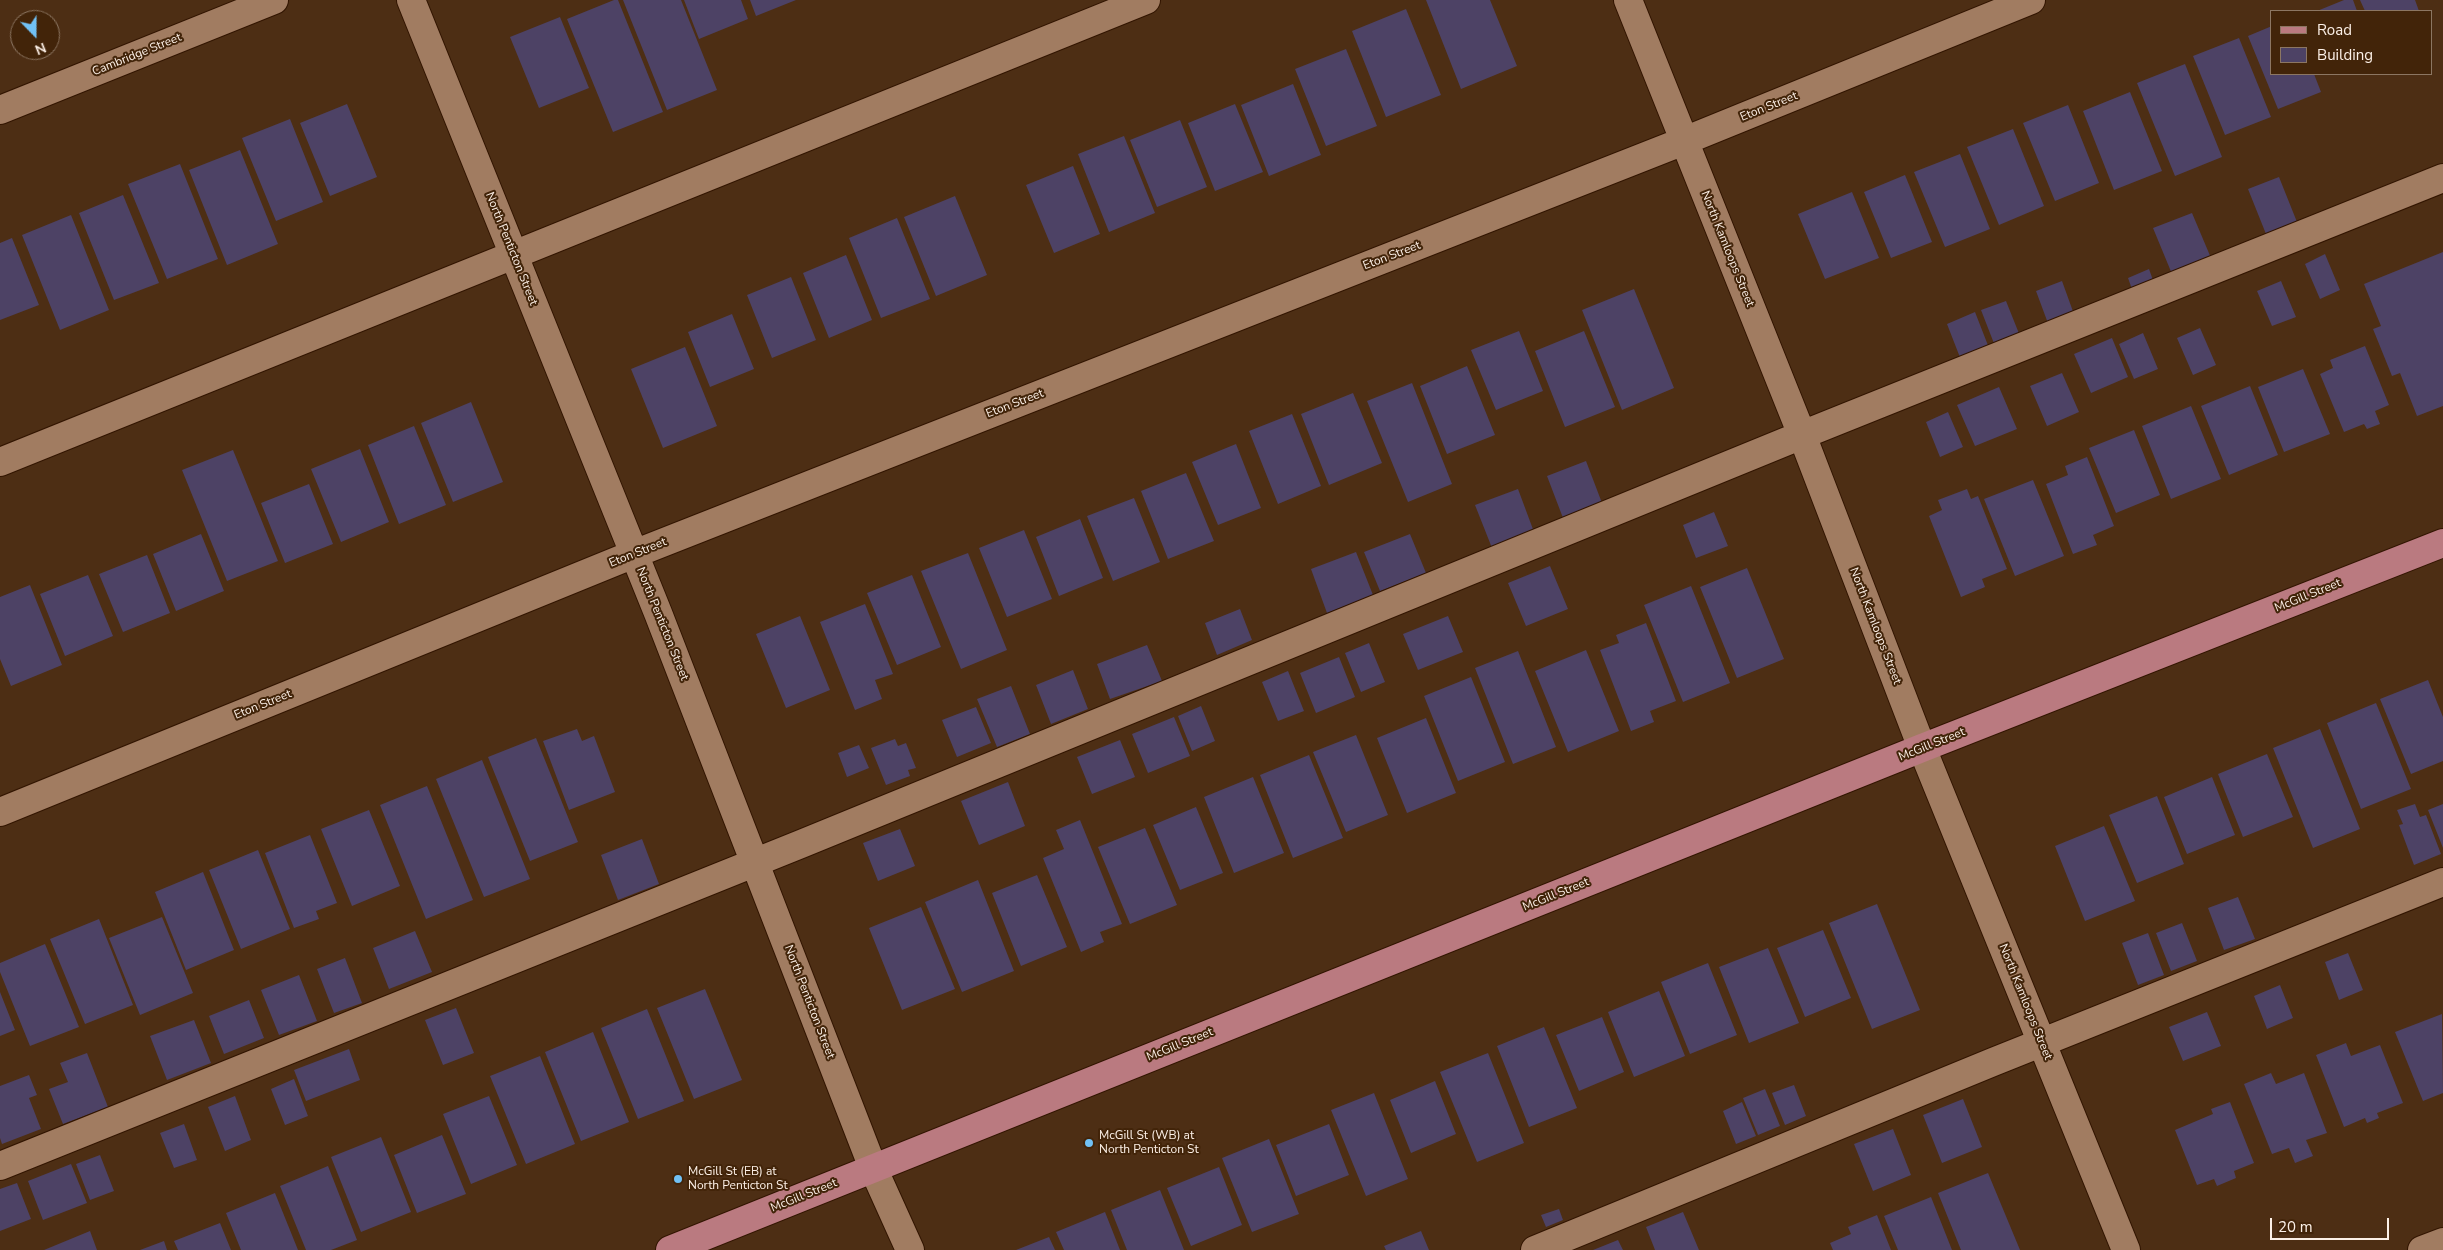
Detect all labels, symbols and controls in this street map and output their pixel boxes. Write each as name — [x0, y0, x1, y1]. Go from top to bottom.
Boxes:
north arrow — [10, 10, 60, 60]
legend — [2270, 10, 2433, 75]
text: Road — [2317, 20, 2352, 40]
street label: Cambridge Street — [90, 31, 184, 79]
text: N — [32, 38, 49, 59]
text: Building — [2317, 45, 2373, 65]
street label: Eton Street — [1738, 89, 1800, 125]
street label: North Kamloops Street — [1697, 189, 1757, 309]
street label: North Penticton Street — [482, 190, 540, 308]
street label: Eton Street — [1361, 238, 1423, 274]
street label: Eton Street — [984, 386, 1046, 422]
street label: Eton Street — [607, 535, 669, 571]
street label: North Penticton Street — [633, 565, 691, 683]
street label: North Kamloops Street — [1846, 566, 1904, 686]
street label: McGill Street — [2273, 576, 2343, 616]
street label: Eton Street — [232, 687, 294, 723]
street label: McGill Street — [1897, 725, 1967, 765]
street label: McGill Street — [1521, 875, 1591, 915]
street label: North Kamloops Street — [1995, 942, 2055, 1062]
street label: North Penticton Street — [781, 943, 837, 1061]
street label: McGill Street — [1145, 1025, 1215, 1065]
place label: McGill St (WB) at North Penticton St — [1099, 1129, 1199, 1157]
marker: McGill St (WB) at North Penticton St — [1083, 1137, 1095, 1149]
place label: McGill St (EB) at North Penticton St — [688, 1165, 788, 1193]
marker: McGill St (EB) at North Penticton St — [672, 1173, 684, 1185]
street label: McGill Street — [769, 1176, 839, 1216]
scale bar — [2273, 1208, 2392, 1240]
text: 20 m — [2278, 1217, 2313, 1237]

